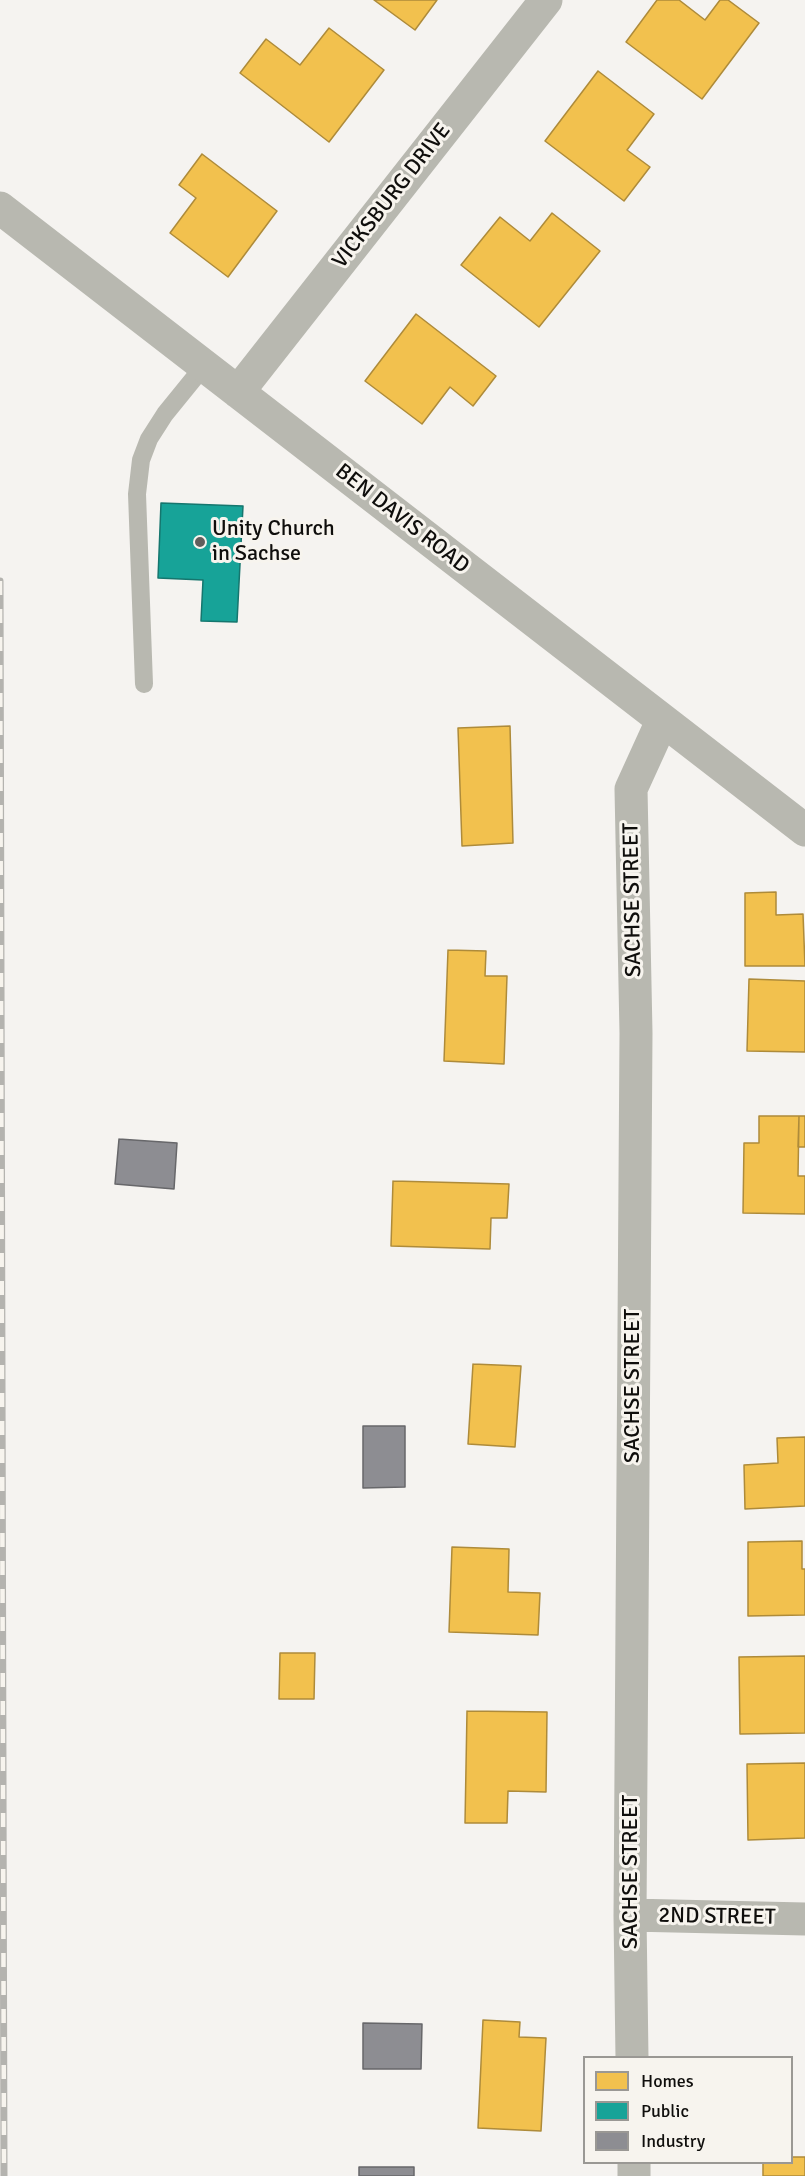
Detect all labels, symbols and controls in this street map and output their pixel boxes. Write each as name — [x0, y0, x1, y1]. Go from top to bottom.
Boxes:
street label: VICKSBURG DRIVE — [327, 118, 457, 274]
street label: BEN DAVIS ROAD — [330, 458, 474, 580]
place label: Unity Church in Sachse — [212, 516, 335, 568]
marker: Unity Church in Sachse — [193, 535, 207, 549]
street label: SACHSE STREET — [618, 823, 648, 977]
street label: SACHSE STREET — [620, 1309, 646, 1463]
street label: SACHSE STREET — [618, 1795, 644, 1949]
street label: 2ND STREET — [658, 1903, 776, 1931]
legend — [583, 2056, 793, 2164]
text: Homes — [641, 2070, 694, 2092]
text: Public — [641, 2100, 689, 2122]
text: Industry — [641, 2130, 705, 2152]

